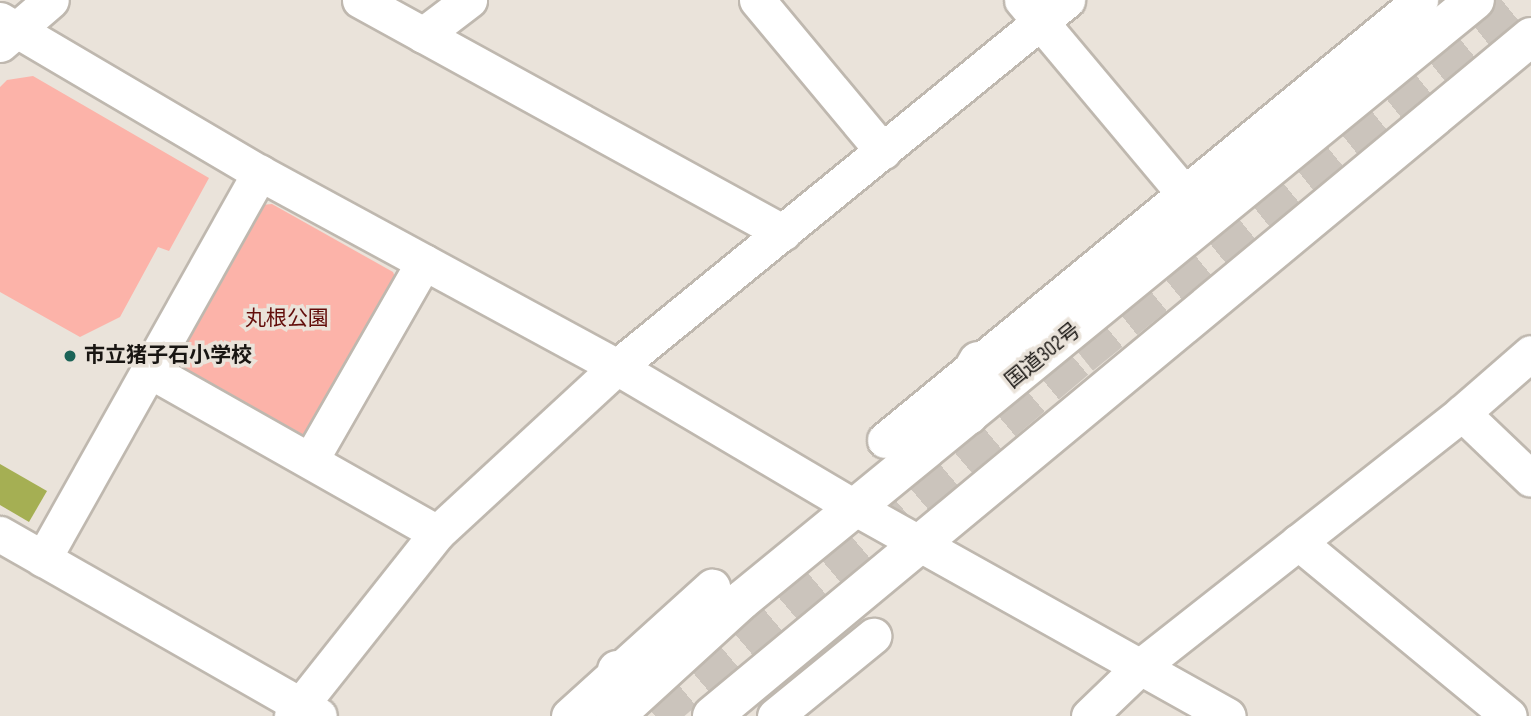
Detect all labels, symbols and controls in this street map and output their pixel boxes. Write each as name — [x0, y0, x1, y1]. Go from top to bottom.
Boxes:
park label: 丸根公園 — [245, 306, 329, 332]
street label: 国道302号 — [1000, 318, 1086, 394]
place label: 市立猪子石小学校 — [84, 343, 252, 369]
marker: 市立猪子石小学校 — [62, 348, 78, 364]

